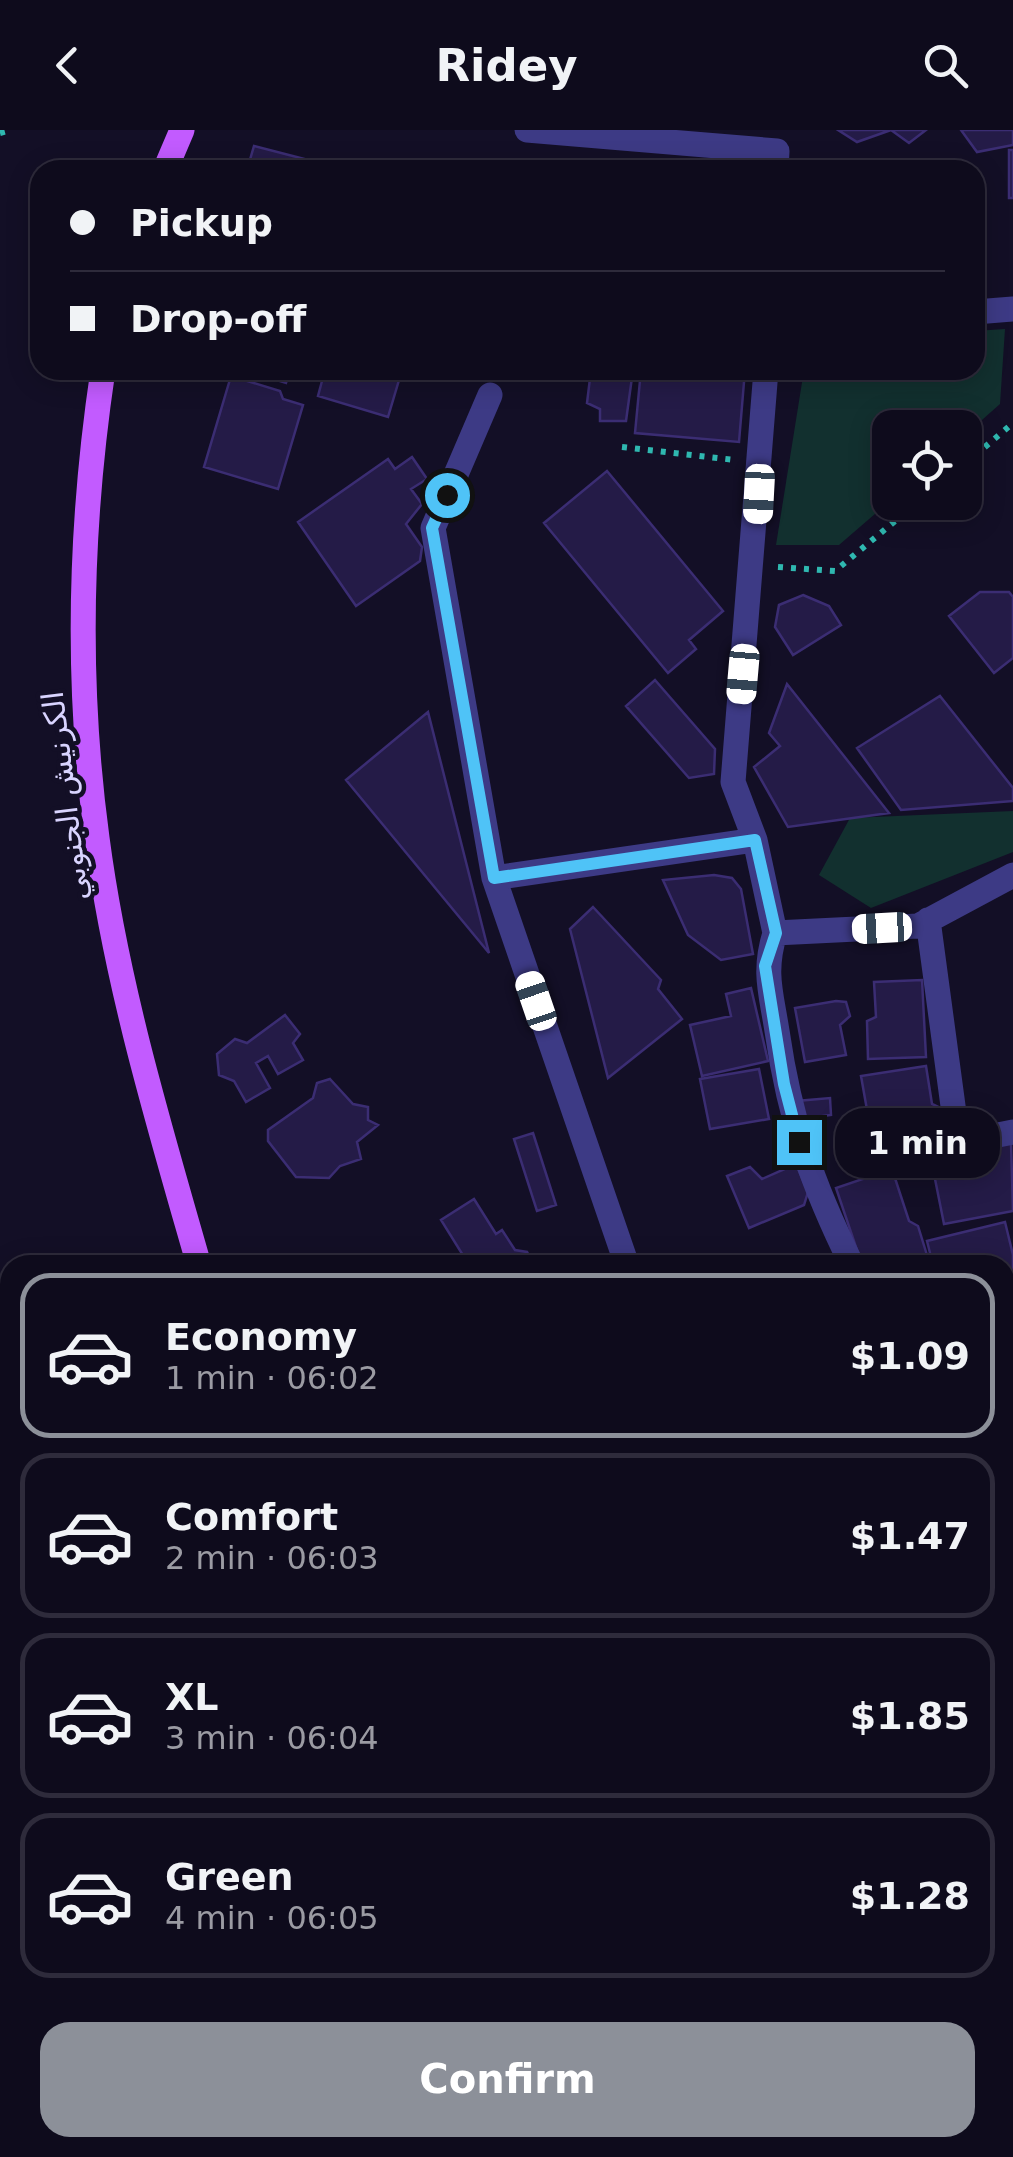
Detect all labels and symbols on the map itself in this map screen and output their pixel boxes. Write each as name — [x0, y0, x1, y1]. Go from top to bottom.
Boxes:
car — [742, 463, 776, 525]
route start — [425, 473, 470, 518]
car — [725, 643, 761, 705]
street label: الكرنيش الجنوبي — [35, 689, 96, 903]
car — [851, 911, 913, 945]
car — [512, 968, 560, 1034]
callout: 1 min — [834, 1107, 999, 1177]
route end — [777, 1120, 822, 1165]

